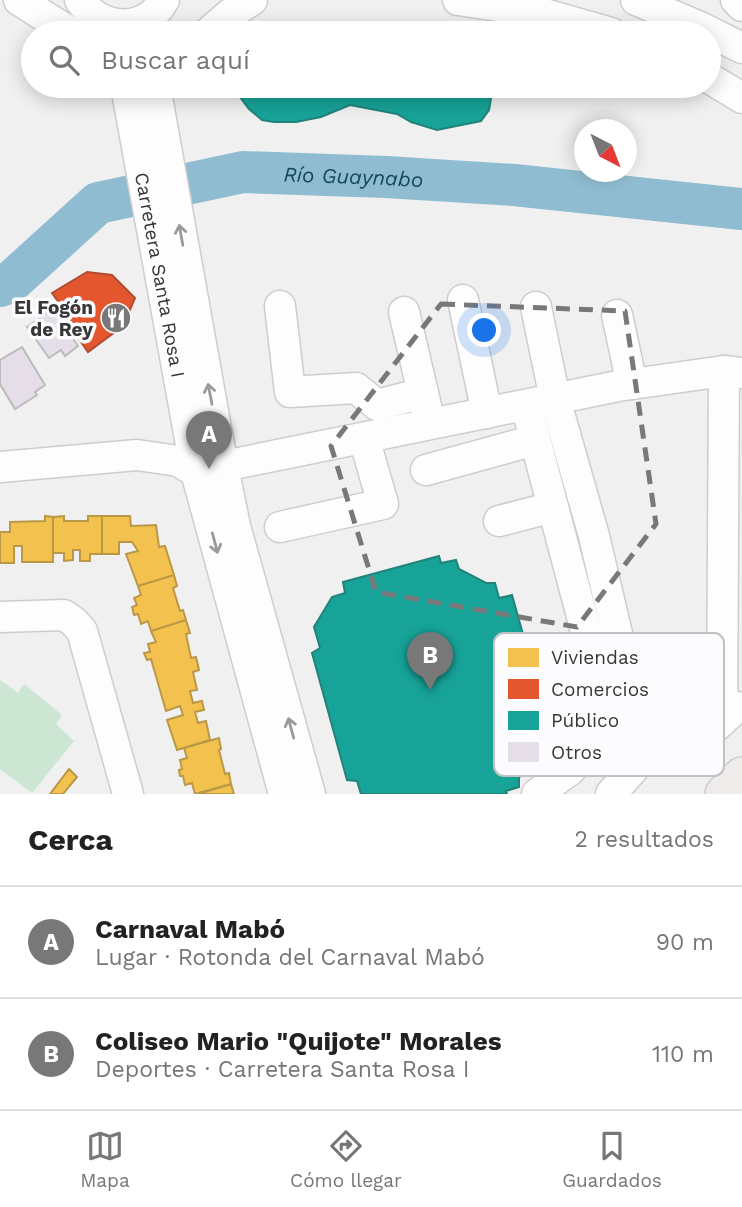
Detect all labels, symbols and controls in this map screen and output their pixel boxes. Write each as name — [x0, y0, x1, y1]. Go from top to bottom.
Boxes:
search box — [21, 21, 721, 98]
icon: search — [45, 41, 83, 79]
text: Buscar aquí — [101, 45, 250, 75]
north arrow — [574, 119, 637, 182]
water label: Río Guaynabo — [283, 161, 424, 192]
street label: Carretera Santa Rosa I — [130, 170, 190, 379]
one-way arrow — [174, 224, 187, 247]
place label: El Fogón de Rey — [14, 296, 93, 341]
restaurant icon: El Fogón de Rey — [99, 301, 133, 335]
your location — [467, 313, 501, 347]
one-way arrow — [202, 384, 216, 406]
pin: A — [186, 411, 232, 469]
one-way arrow — [209, 531, 222, 554]
pin: B — [407, 632, 453, 690]
legend — [494, 633, 724, 776]
text: Viviendas — [551, 646, 639, 669]
text: Comercios — [551, 678, 649, 701]
text: Público — [551, 709, 619, 732]
one-way arrow — [284, 717, 297, 739]
text: Otros — [551, 741, 602, 764]
text: Cerca — [28, 822, 113, 857]
text: 2 resultados — [575, 826, 714, 853]
text: Carnaval Mabó — [95, 914, 285, 944]
text: A — [43, 929, 59, 956]
text: 90 m — [656, 929, 714, 956]
text: Lugar · Rotonda del Carnaval Mabó — [95, 944, 485, 971]
text: Coliseo Mario "Quijote" Morales — [95, 1026, 502, 1056]
text: B — [43, 1041, 59, 1068]
text: 110 m — [652, 1041, 714, 1068]
text: Deportes · Carretera Santa Rosa I — [95, 1056, 470, 1083]
tab: Mapa — [80, 1127, 130, 1192]
tab: Cómo llegar — [290, 1127, 402, 1192]
tab: Guardados — [562, 1127, 662, 1192]

